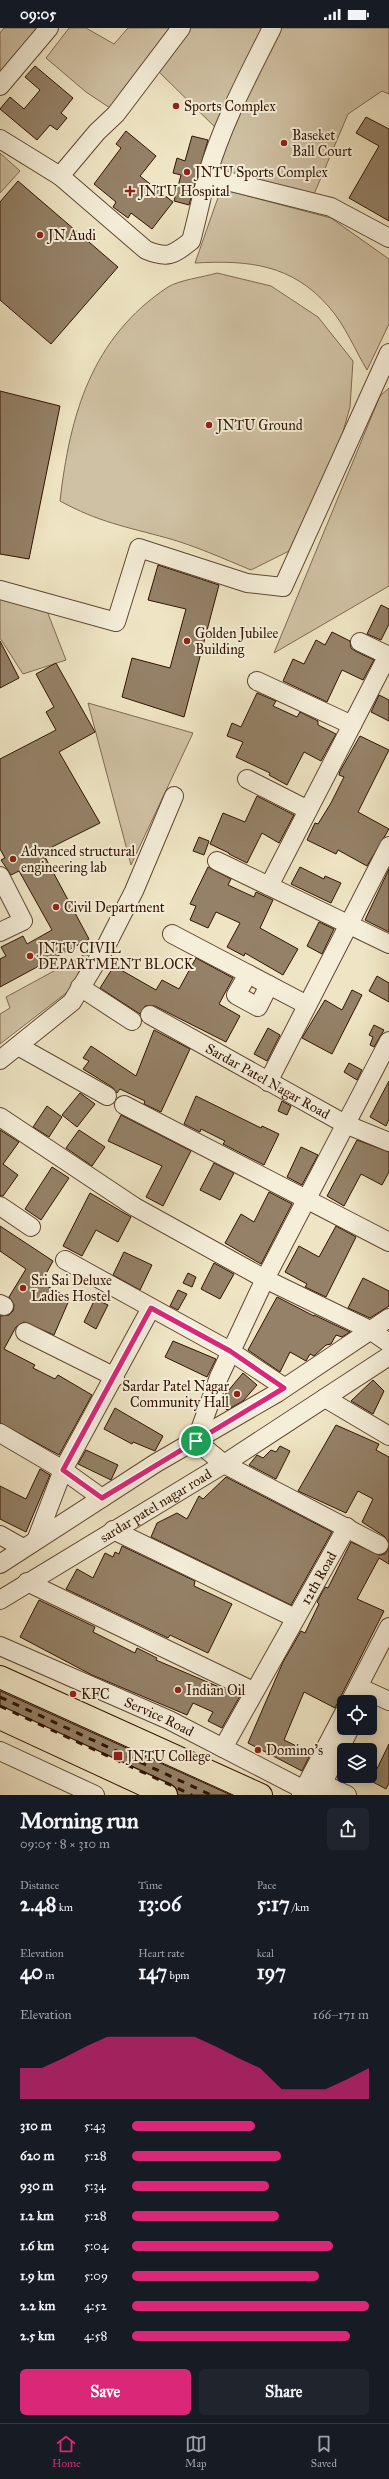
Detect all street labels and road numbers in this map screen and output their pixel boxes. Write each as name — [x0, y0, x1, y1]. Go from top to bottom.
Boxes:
street label: Sardar Patel Nagar Road — [202, 1040, 333, 1123]
street label: sardar patel nagar road — [97, 1466, 215, 1546]
street label: 12th Road — [297, 1549, 340, 1608]
street label: Service Road — [122, 1694, 196, 1740]

